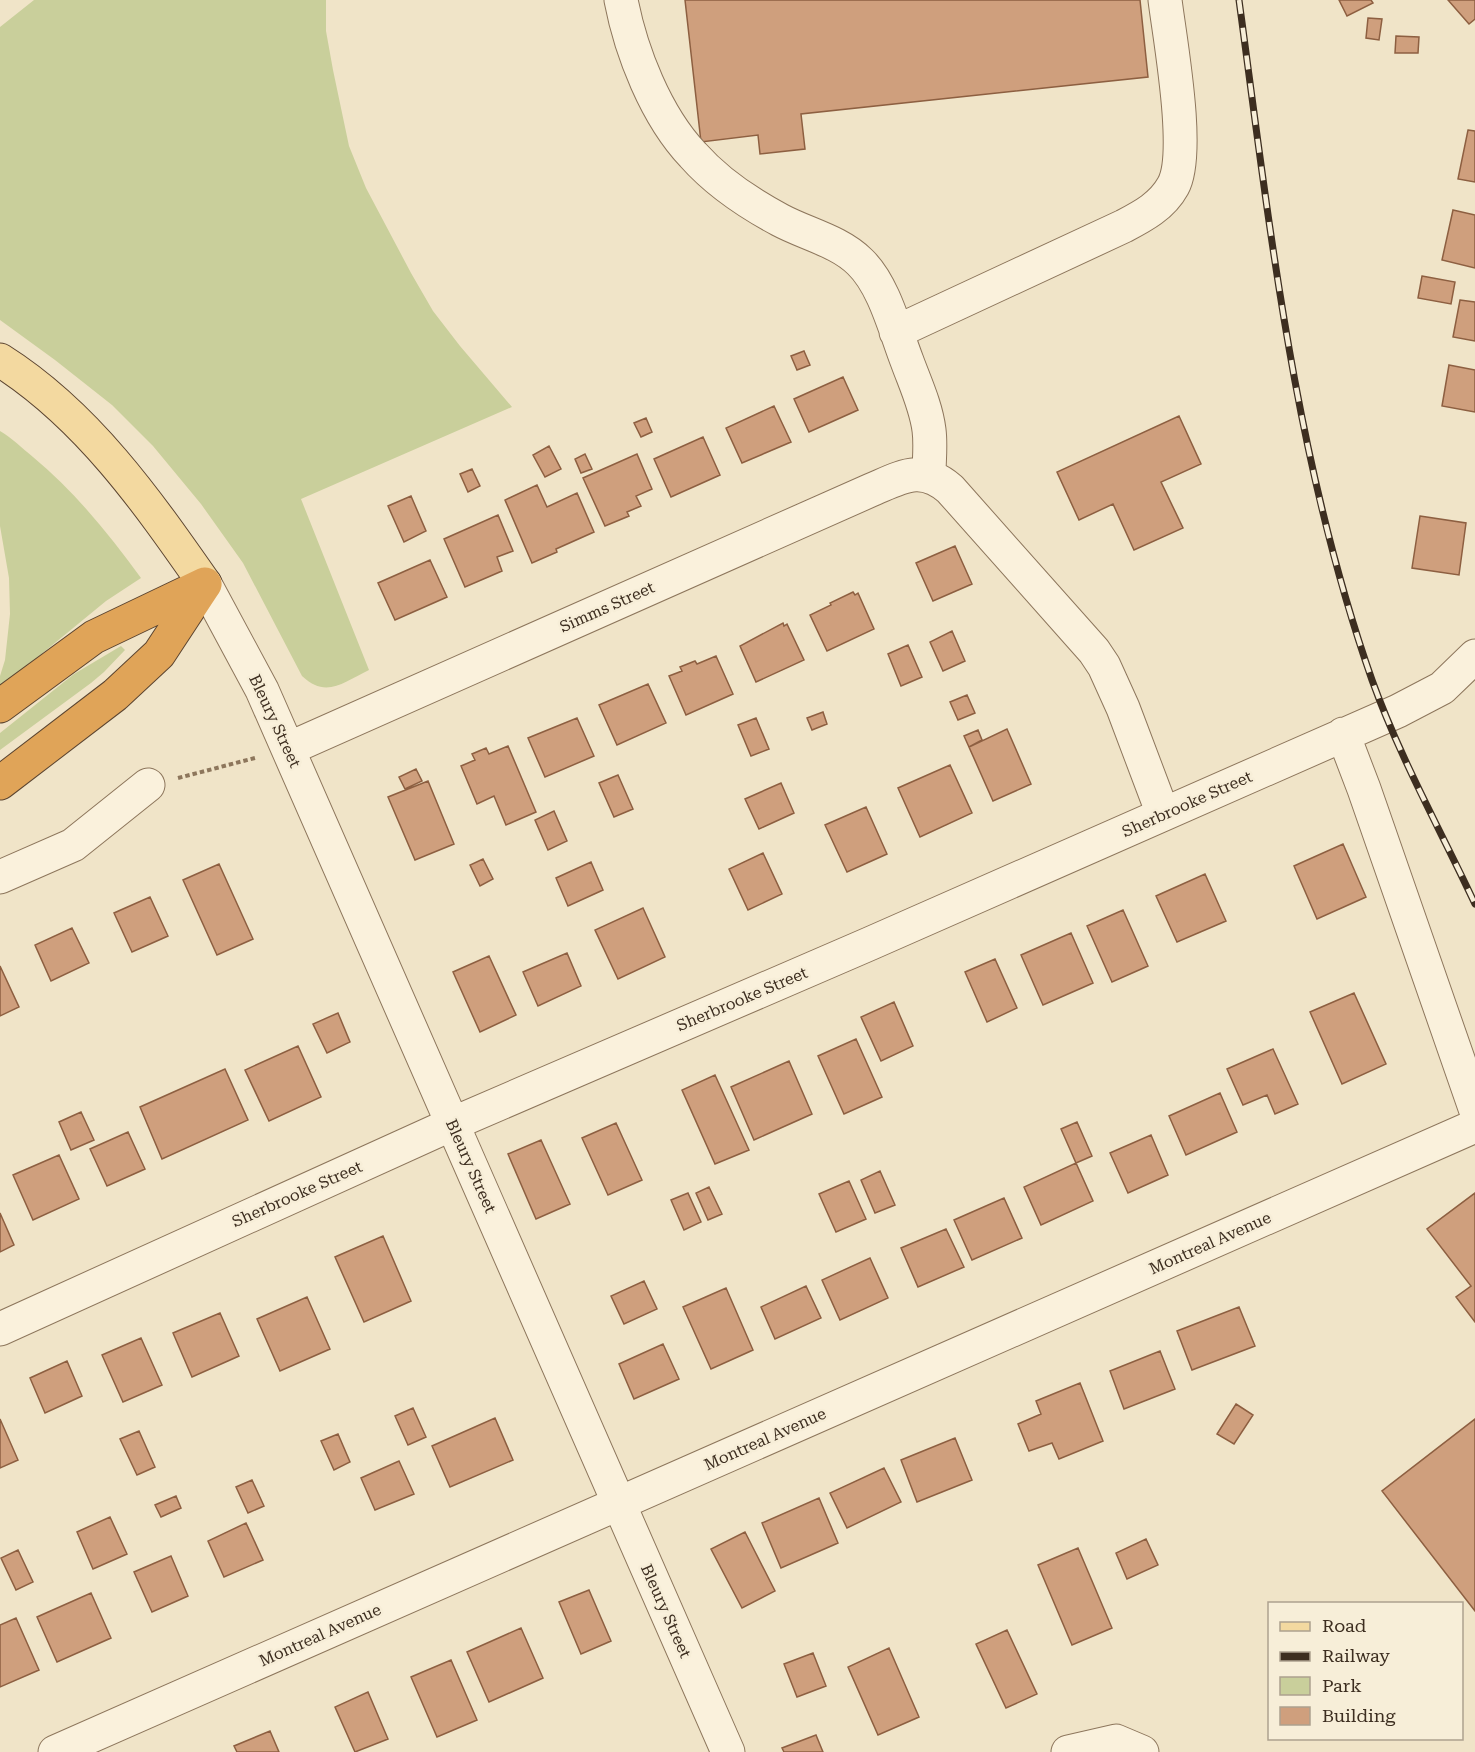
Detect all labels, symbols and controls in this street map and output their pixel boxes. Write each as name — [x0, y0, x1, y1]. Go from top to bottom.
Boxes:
street label: Simms Street — [557, 578, 657, 636]
street label: Bleury Street — [245, 671, 305, 771]
street label: Sherbrooke Street — [1119, 767, 1255, 841]
street label: Sherbrooke Street — [674, 963, 810, 1035]
street label: Bleury Street — [442, 1116, 500, 1216]
street label: Sherbrooke Street — [229, 1157, 365, 1231]
street label: Montreal Avenue — [1146, 1208, 1274, 1278]
street label: Montreal Avenue — [701, 1404, 829, 1474]
street label: Bleury Street — [637, 1561, 695, 1661]
street label: Montreal Avenue — [256, 1600, 384, 1670]
legend — [1268, 1602, 1463, 1740]
text: Road — [1322, 1615, 1367, 1636]
text: Railway — [1322, 1645, 1390, 1666]
text: Park — [1322, 1675, 1362, 1696]
text: Building — [1322, 1705, 1396, 1726]

